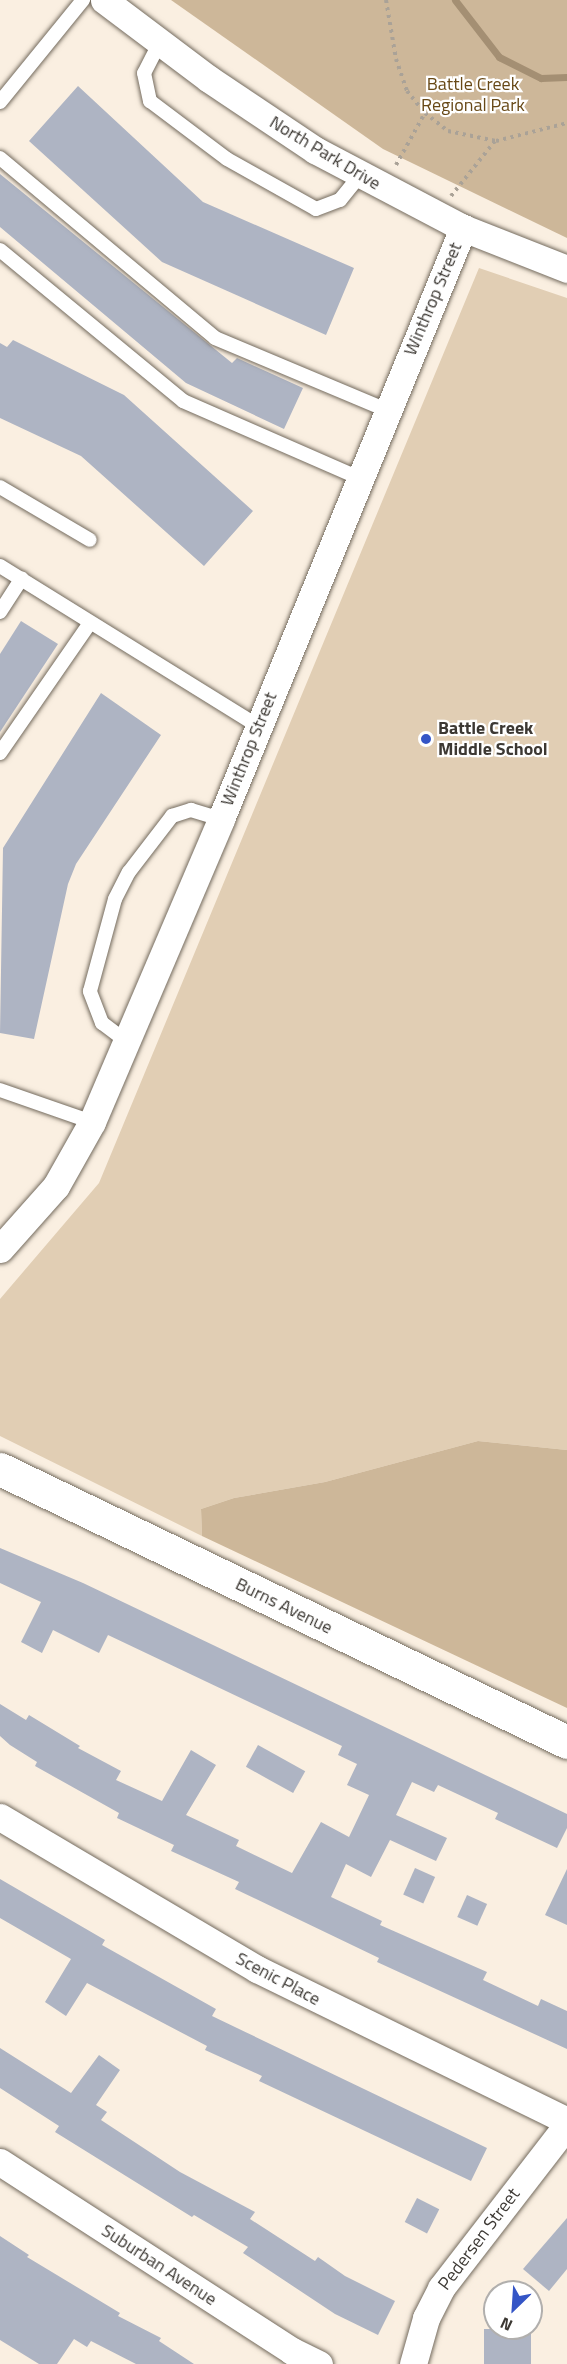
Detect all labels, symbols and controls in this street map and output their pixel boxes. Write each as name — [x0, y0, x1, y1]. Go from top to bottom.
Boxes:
park label: Battle Creek Regional Park — [421, 74, 525, 116]
street label: North Park Drive — [266, 111, 384, 195]
street label: Winthrop Street — [399, 239, 467, 359]
street label: Winthrop Street — [216, 689, 282, 809]
place label: Battle Creek Middle School — [438, 718, 548, 760]
marker: Battle Creek Middle School — [419, 732, 433, 746]
street label: Burns Avenue — [232, 1573, 336, 1639]
street label: Scenic Place — [232, 1948, 324, 2010]
street label: Pedersen Street — [434, 2184, 524, 2294]
street label: Suburban Avenue — [97, 2220, 221, 2310]
north arrow — [483, 2280, 543, 2340]
text: N — [496, 2311, 516, 2338]

